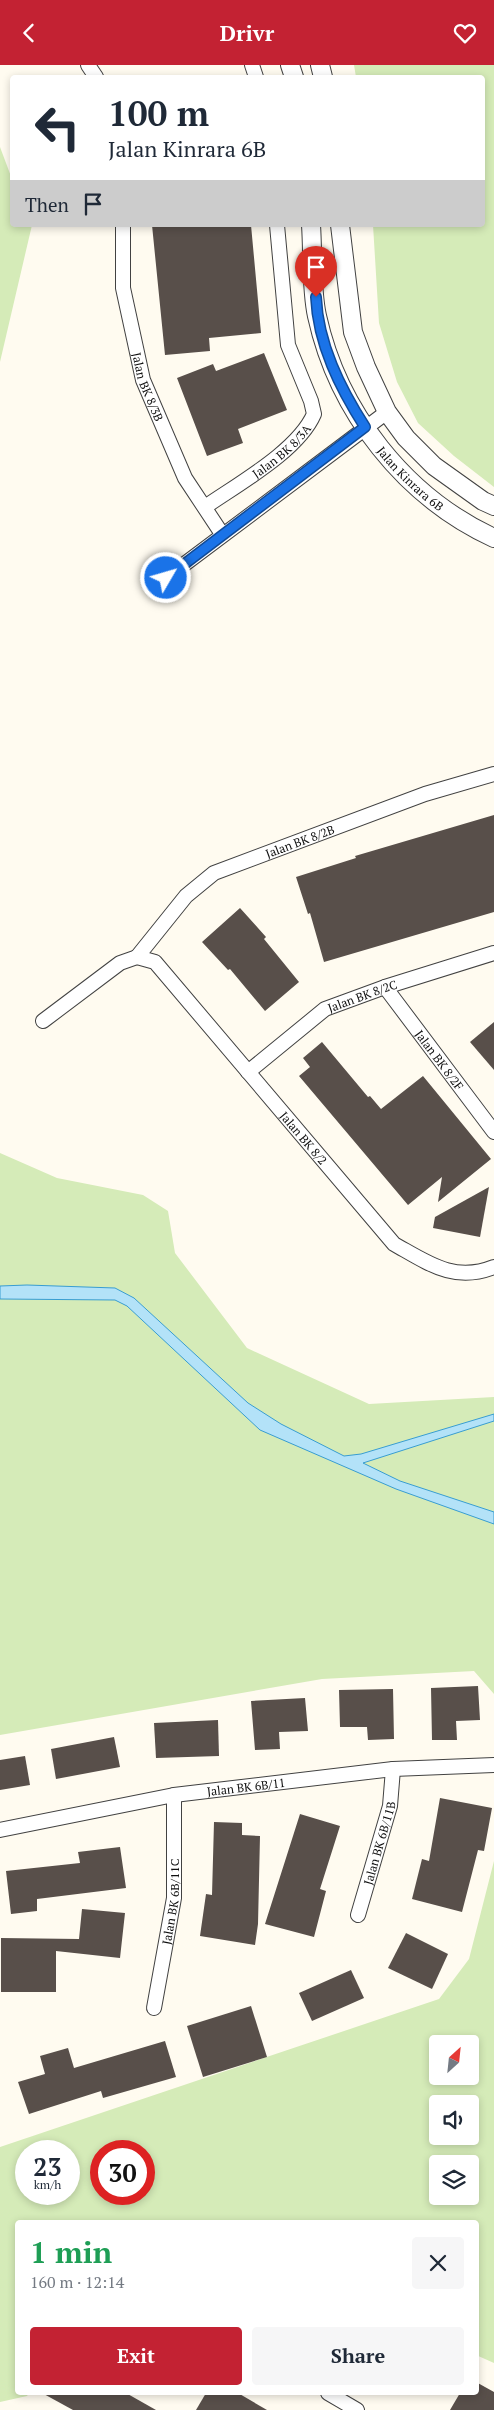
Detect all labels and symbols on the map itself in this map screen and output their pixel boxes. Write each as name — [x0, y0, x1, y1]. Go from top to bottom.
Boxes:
pin — [295, 246, 337, 297]
street label: Jalan BK 8/3B — [130, 351, 167, 423]
street label: Jalan BK 8/3A — [249, 421, 314, 481]
street label: Jalan Kinrara 6B — [374, 443, 447, 514]
position arrow — [139, 551, 191, 603]
street label: Jalan BK 8/2B — [263, 821, 336, 861]
street label: Jalan BK 8/2C — [325, 976, 399, 1015]
street label: Jalan BK 8/2F — [412, 1027, 467, 1093]
street label: Jalan BK 8/2 — [277, 1108, 331, 1167]
street label: Jalan BK 6B/11 — [206, 1774, 286, 1799]
street label: Jalan BK 6B/11B — [360, 1801, 398, 1886]
street label: Jalan BK 6B/11C — [158, 1858, 182, 1946]
north arrow — [429, 2035, 479, 2085]
speed limit sign: 30 — [90, 2140, 155, 2205]

